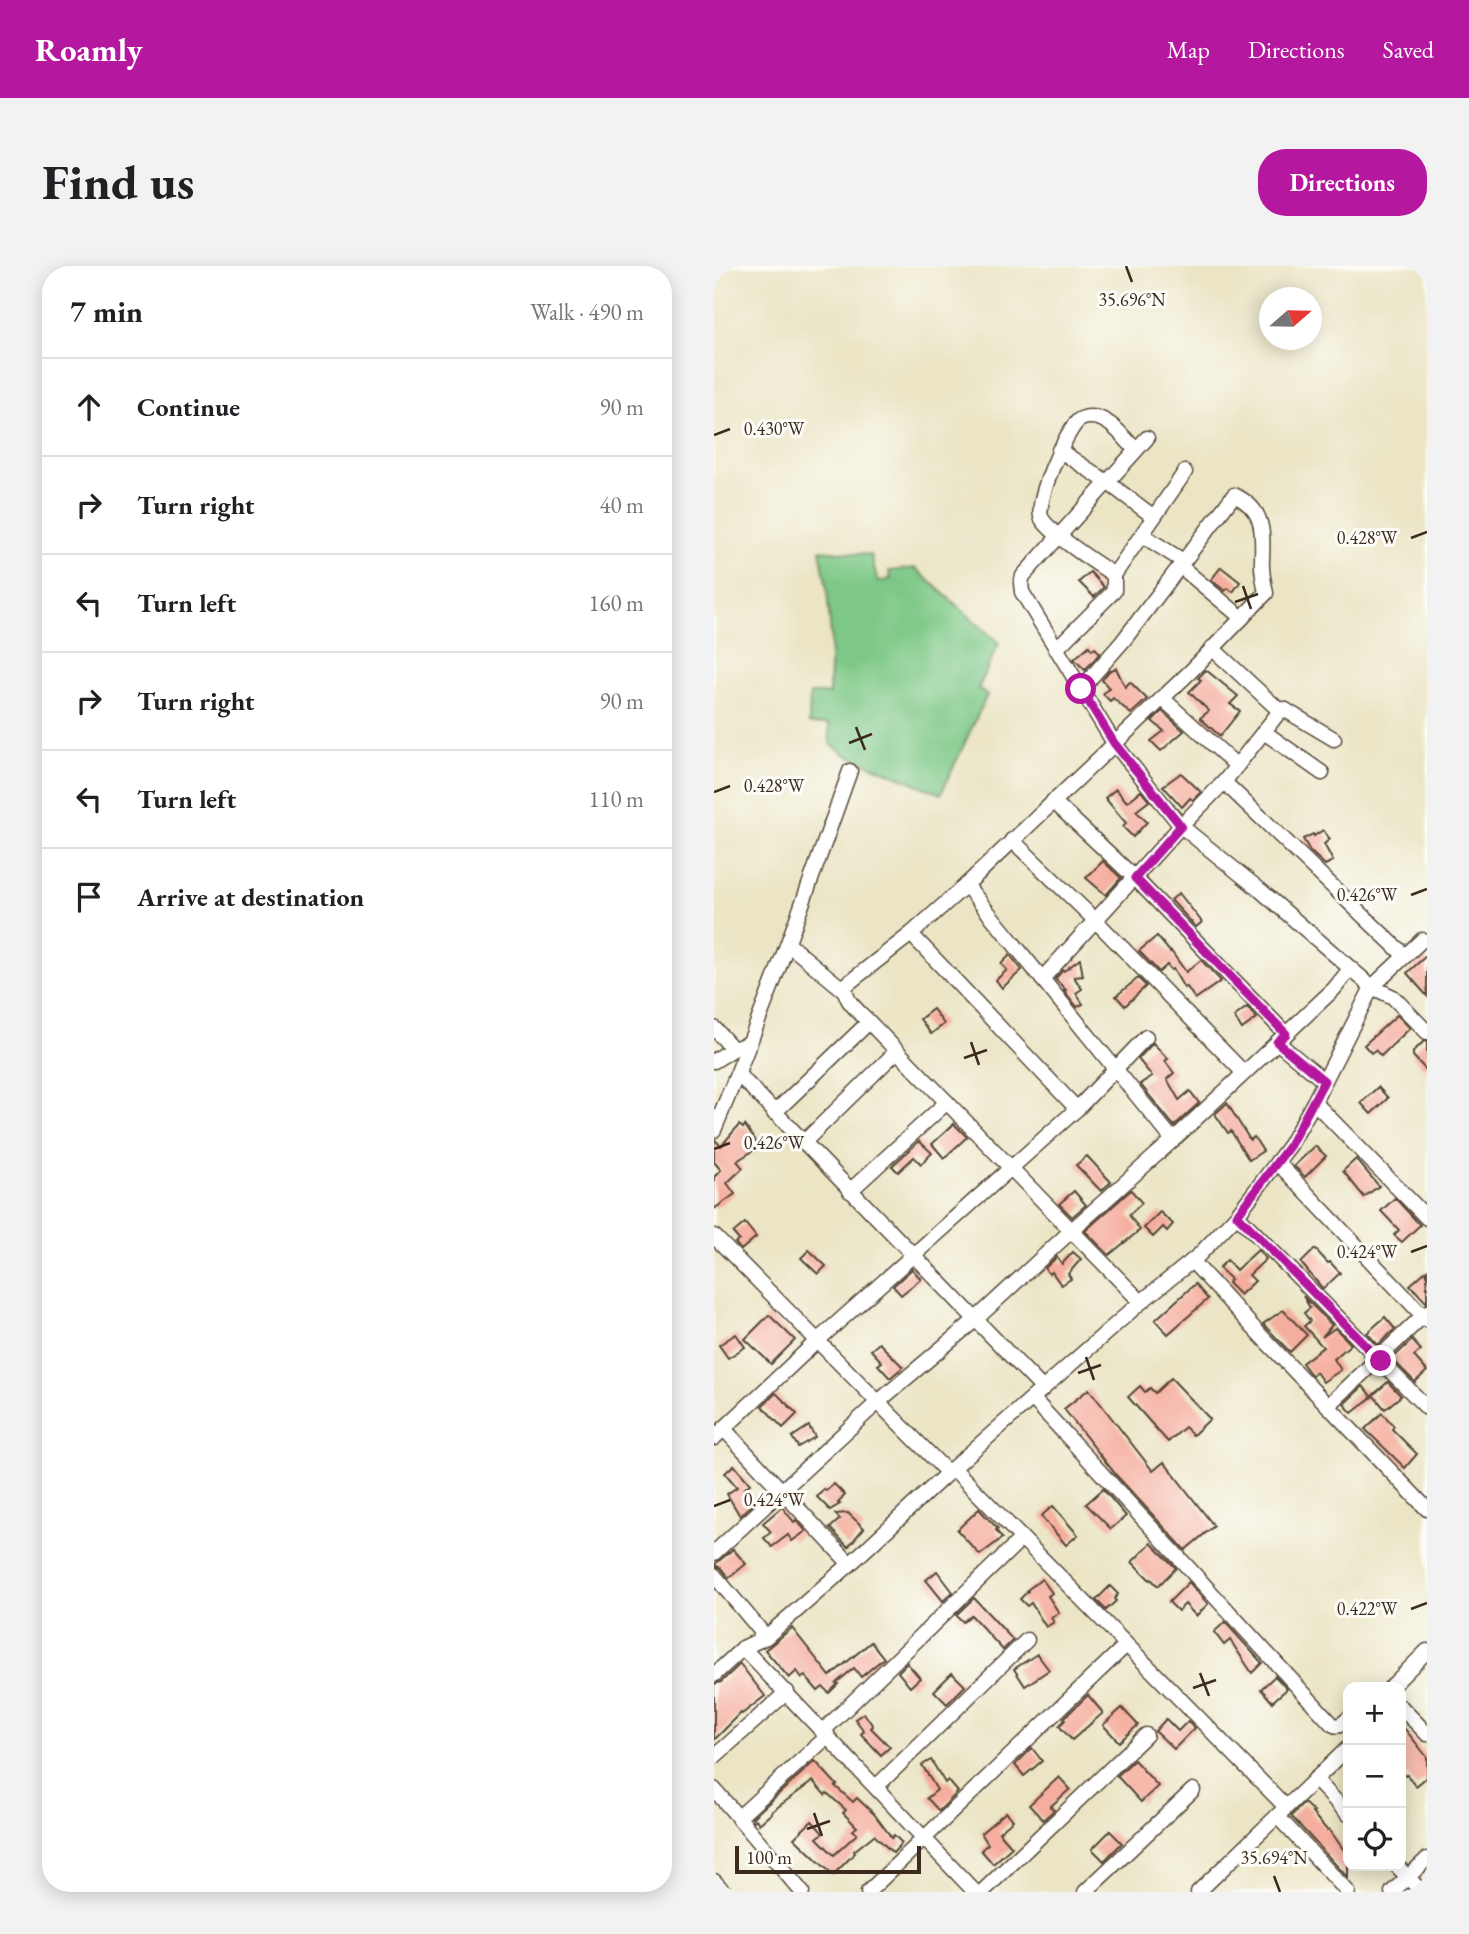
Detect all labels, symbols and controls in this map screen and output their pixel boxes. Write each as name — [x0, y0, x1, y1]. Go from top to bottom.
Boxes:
text: Roamly — [35, 28, 143, 71]
text: Map — [1167, 34, 1210, 65]
text: Directions — [1248, 34, 1345, 65]
text: Saved — [1383, 34, 1434, 65]
button: Directions — [1258, 149, 1427, 216]
text: Find us — [42, 150, 194, 214]
north arrow — [1259, 287, 1322, 350]
text: 35.696°N — [1099, 288, 1166, 311]
text: 7 min — [70, 292, 143, 331]
text: Walk · 490 m — [530, 297, 644, 327]
icon: ahead — [70, 388, 108, 426]
text: Continue — [137, 390, 240, 424]
text: 90 m — [599, 392, 644, 422]
text: 0.430°W — [744, 417, 805, 440]
icon: right — [70, 486, 108, 524]
text: Turn right — [137, 488, 255, 522]
text: 40 m — [599, 490, 644, 520]
text: 0.428°W — [1337, 526, 1398, 549]
icon: left — [70, 584, 108, 622]
text: Turn left — [137, 586, 236, 620]
text: 160 m — [588, 588, 644, 618]
route start — [1065, 673, 1096, 704]
icon: right — [70, 682, 108, 720]
text: Turn right — [137, 684, 255, 718]
text: 90 m — [599, 686, 644, 716]
text: 0.428°W — [744, 774, 805, 797]
icon: left — [70, 780, 108, 818]
text: Turn left — [137, 782, 236, 816]
text: 110 m — [588, 784, 644, 814]
icon: arrive — [70, 878, 108, 916]
text: Arrive at destination — [137, 880, 364, 914]
text: 0.426°W — [1337, 883, 1398, 906]
text: 0.426°W — [744, 1131, 805, 1154]
text: 0.424°W — [1337, 1240, 1398, 1263]
route end — [1365, 1345, 1396, 1376]
text: 0.424°W — [744, 1488, 805, 1511]
text: 0.422°W — [1337, 1597, 1398, 1620]
map controls — [1343, 1682, 1406, 1871]
button: + — [1343, 1682, 1406, 1745]
button: − — [1343, 1745, 1406, 1808]
button: locate — [1343, 1808, 1406, 1871]
scale bar — [735, 1843, 920, 1875]
text: 100 m — [746, 1845, 792, 1870]
text: 35.694°N — [1241, 1846, 1308, 1869]

